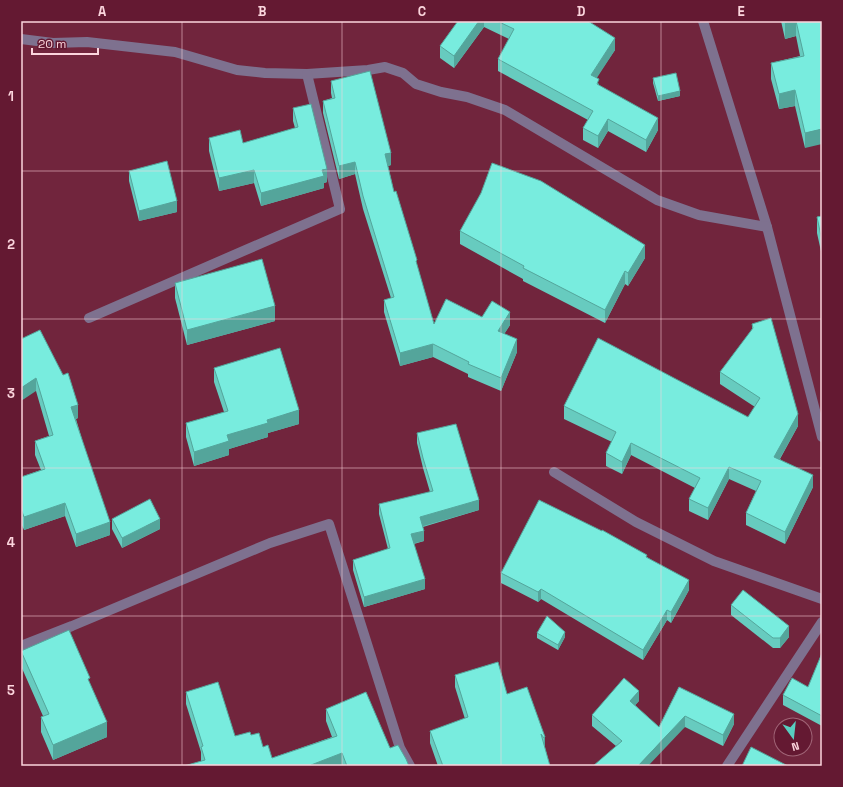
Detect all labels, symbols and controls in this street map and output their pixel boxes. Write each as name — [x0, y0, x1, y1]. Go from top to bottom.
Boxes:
text: A — [98, 3, 107, 20]
text: B — [258, 3, 267, 20]
text: C — [418, 3, 426, 20]
text: D — [577, 3, 586, 20]
text: E — [737, 3, 745, 20]
scale bar — [32, 30, 98, 56]
text: 20 m — [38, 36, 66, 52]
text: 1 — [8, 88, 14, 105]
text: 2 — [7, 236, 15, 253]
text: 3 — [7, 385, 15, 402]
text: 4 — [7, 534, 15, 551]
text: 5 — [7, 682, 15, 699]
north arrow — [773, 717, 813, 757]
text: N — [790, 739, 801, 754]

